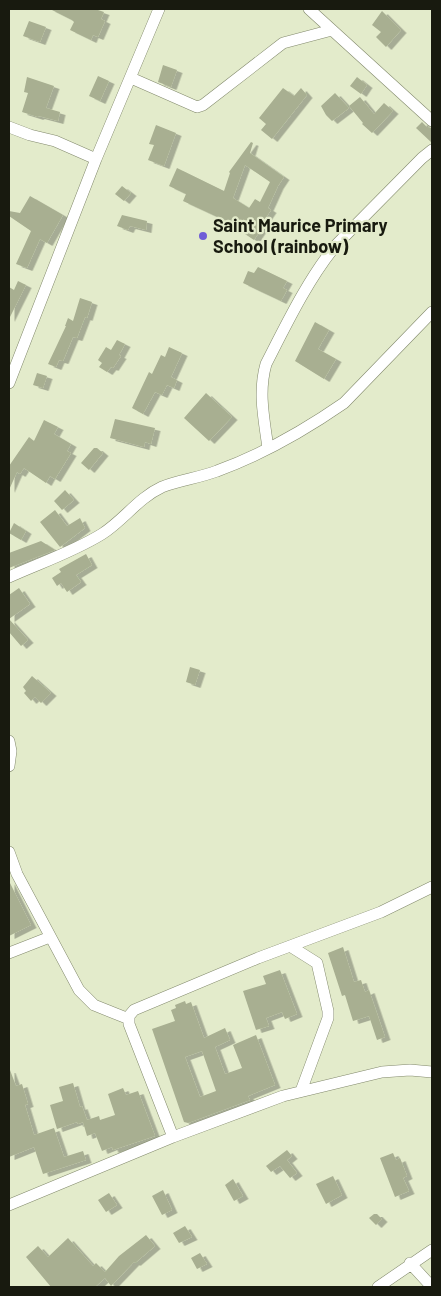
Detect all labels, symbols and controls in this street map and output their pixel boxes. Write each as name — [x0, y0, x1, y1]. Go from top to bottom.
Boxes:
place label: Saint Maurice Primary School (rainbow) — [213, 214, 388, 257]
marker: Saint Maurice Primary School (rainbow) — [197, 230, 209, 242]

